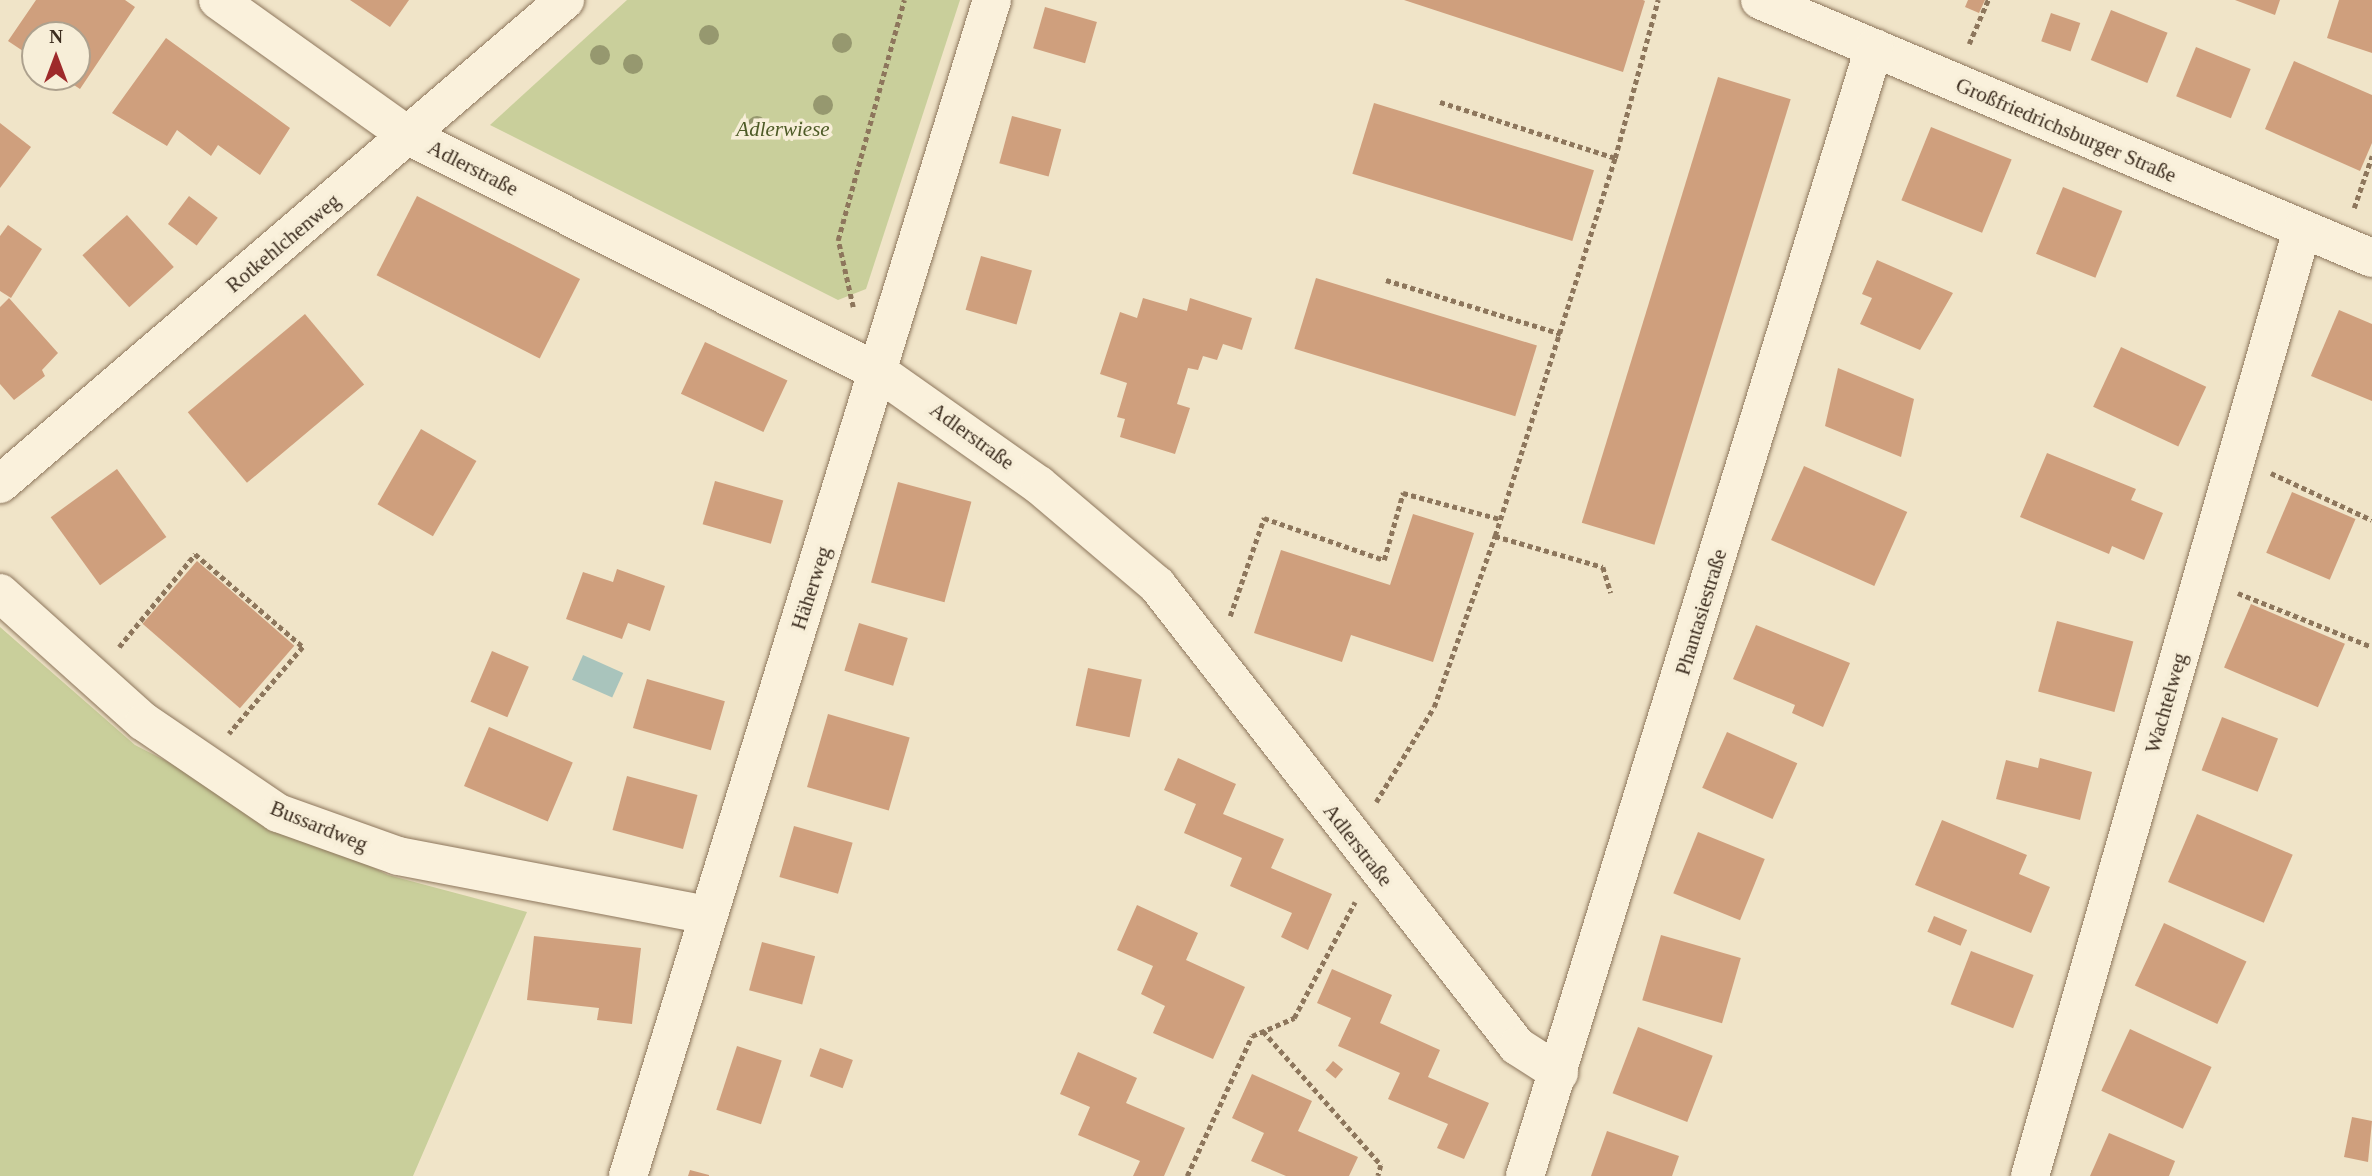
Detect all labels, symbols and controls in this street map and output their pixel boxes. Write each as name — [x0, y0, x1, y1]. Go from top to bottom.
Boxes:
north arrow — [21, 21, 91, 91]
text: N — [49, 26, 63, 47]
street label: Großfriedrichsburger Straße — [1952, 72, 2180, 188]
park label: Adlerwiese — [736, 116, 830, 142]
street label: Adlerstraße — [424, 135, 522, 201]
street label: Rotkehlchenweg — [221, 188, 345, 298]
street label: Adlerstraße — [925, 397, 1019, 475]
street label: Häherweg — [786, 543, 836, 633]
street label: Phantasiestraße — [1670, 546, 1732, 678]
street label: Wachtelweg — [2140, 650, 2192, 756]
street label: Bussardweg — [267, 795, 371, 857]
street label: Adlerstraße — [1318, 799, 1398, 891]

